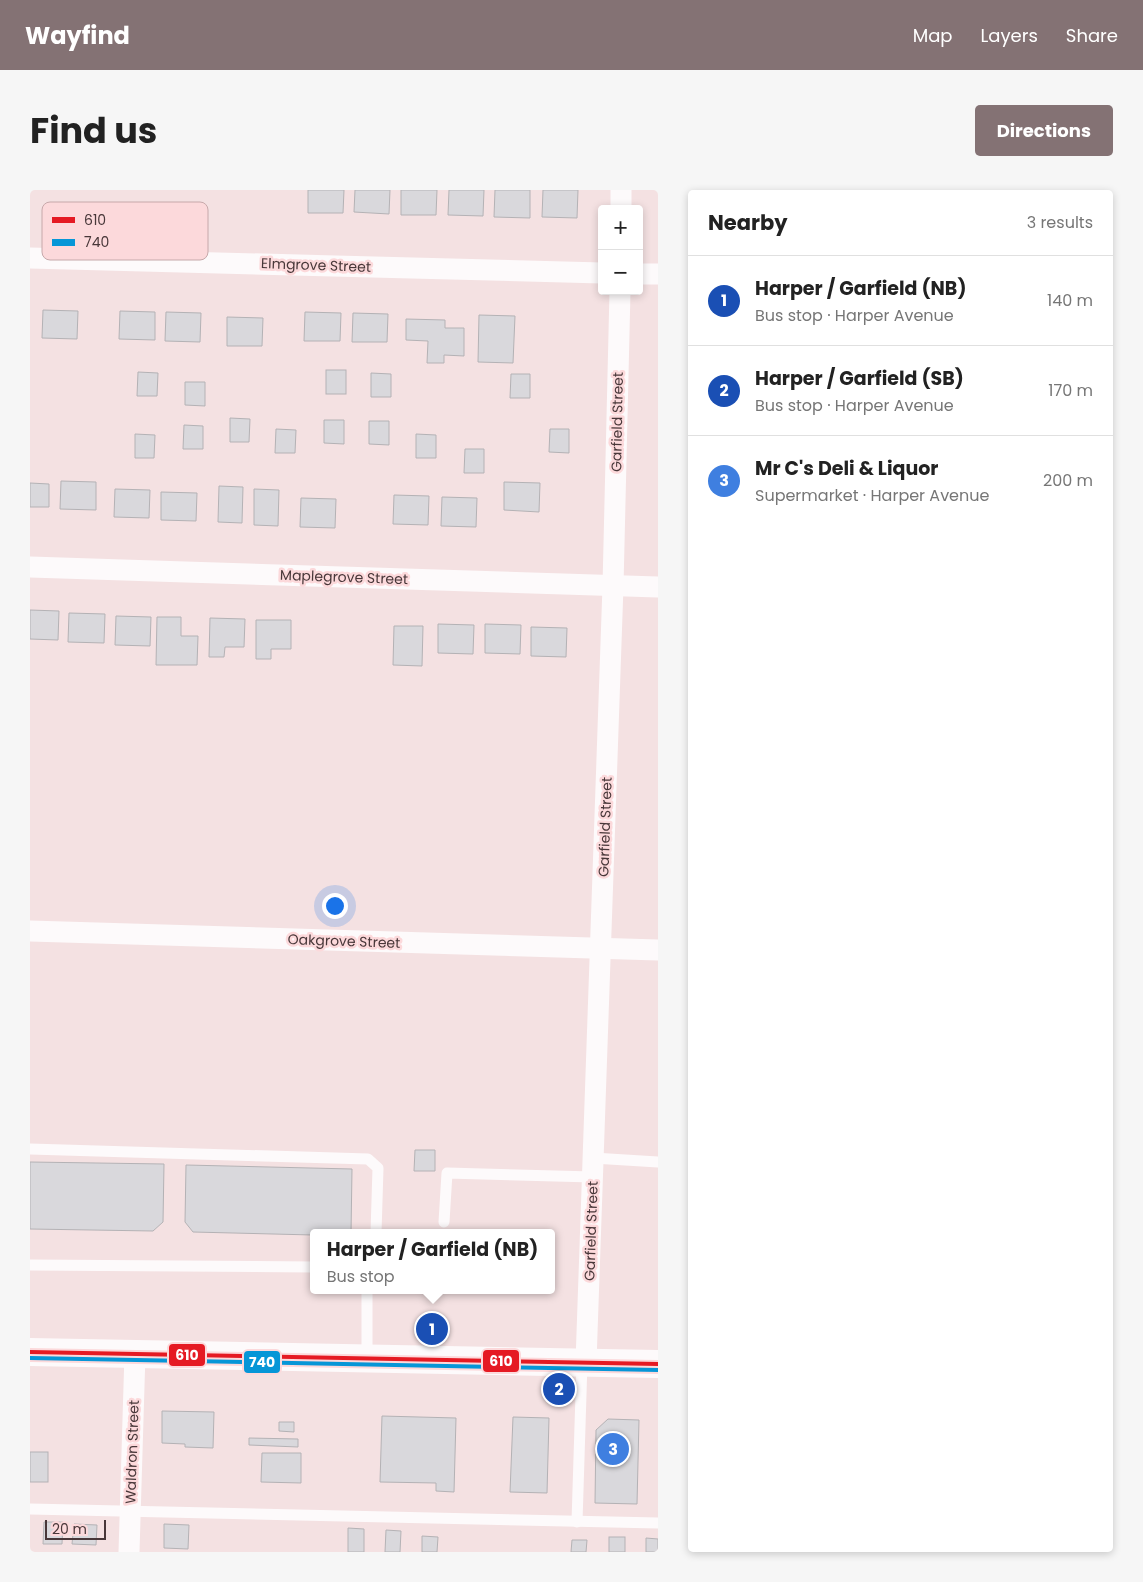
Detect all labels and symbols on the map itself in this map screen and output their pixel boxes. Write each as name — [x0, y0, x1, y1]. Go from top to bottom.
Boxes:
legend — [42, 202, 208, 260]
text: 610 — [84, 210, 106, 230]
text: 740 — [84, 232, 109, 252]
street label: Elmgrove Street — [261, 253, 371, 277]
street label: Garfield Street — [606, 372, 628, 472]
street label: Maplegrove Street — [280, 565, 408, 589]
street label: Garfield Street — [593, 777, 617, 877]
your location — [322, 893, 348, 919]
street label: Oakgrove Street — [287, 929, 401, 953]
street label: Garfield Street — [579, 1181, 603, 1281]
pin: 1 — [416, 1310, 448, 1348]
line badge: 610 — [168, 1343, 206, 1367]
text: 610 — [175, 1345, 199, 1365]
line badge: 610 — [482, 1349, 520, 1373]
line badge: 740 — [243, 1350, 281, 1374]
text: 610 — [489, 1351, 513, 1371]
text: 740 — [249, 1352, 275, 1372]
pin: 2 — [543, 1370, 575, 1408]
street label: Waldron Street — [120, 1400, 144, 1504]
pin: 3 — [597, 1430, 629, 1468]
scale bar — [45, 1517, 106, 1540]

